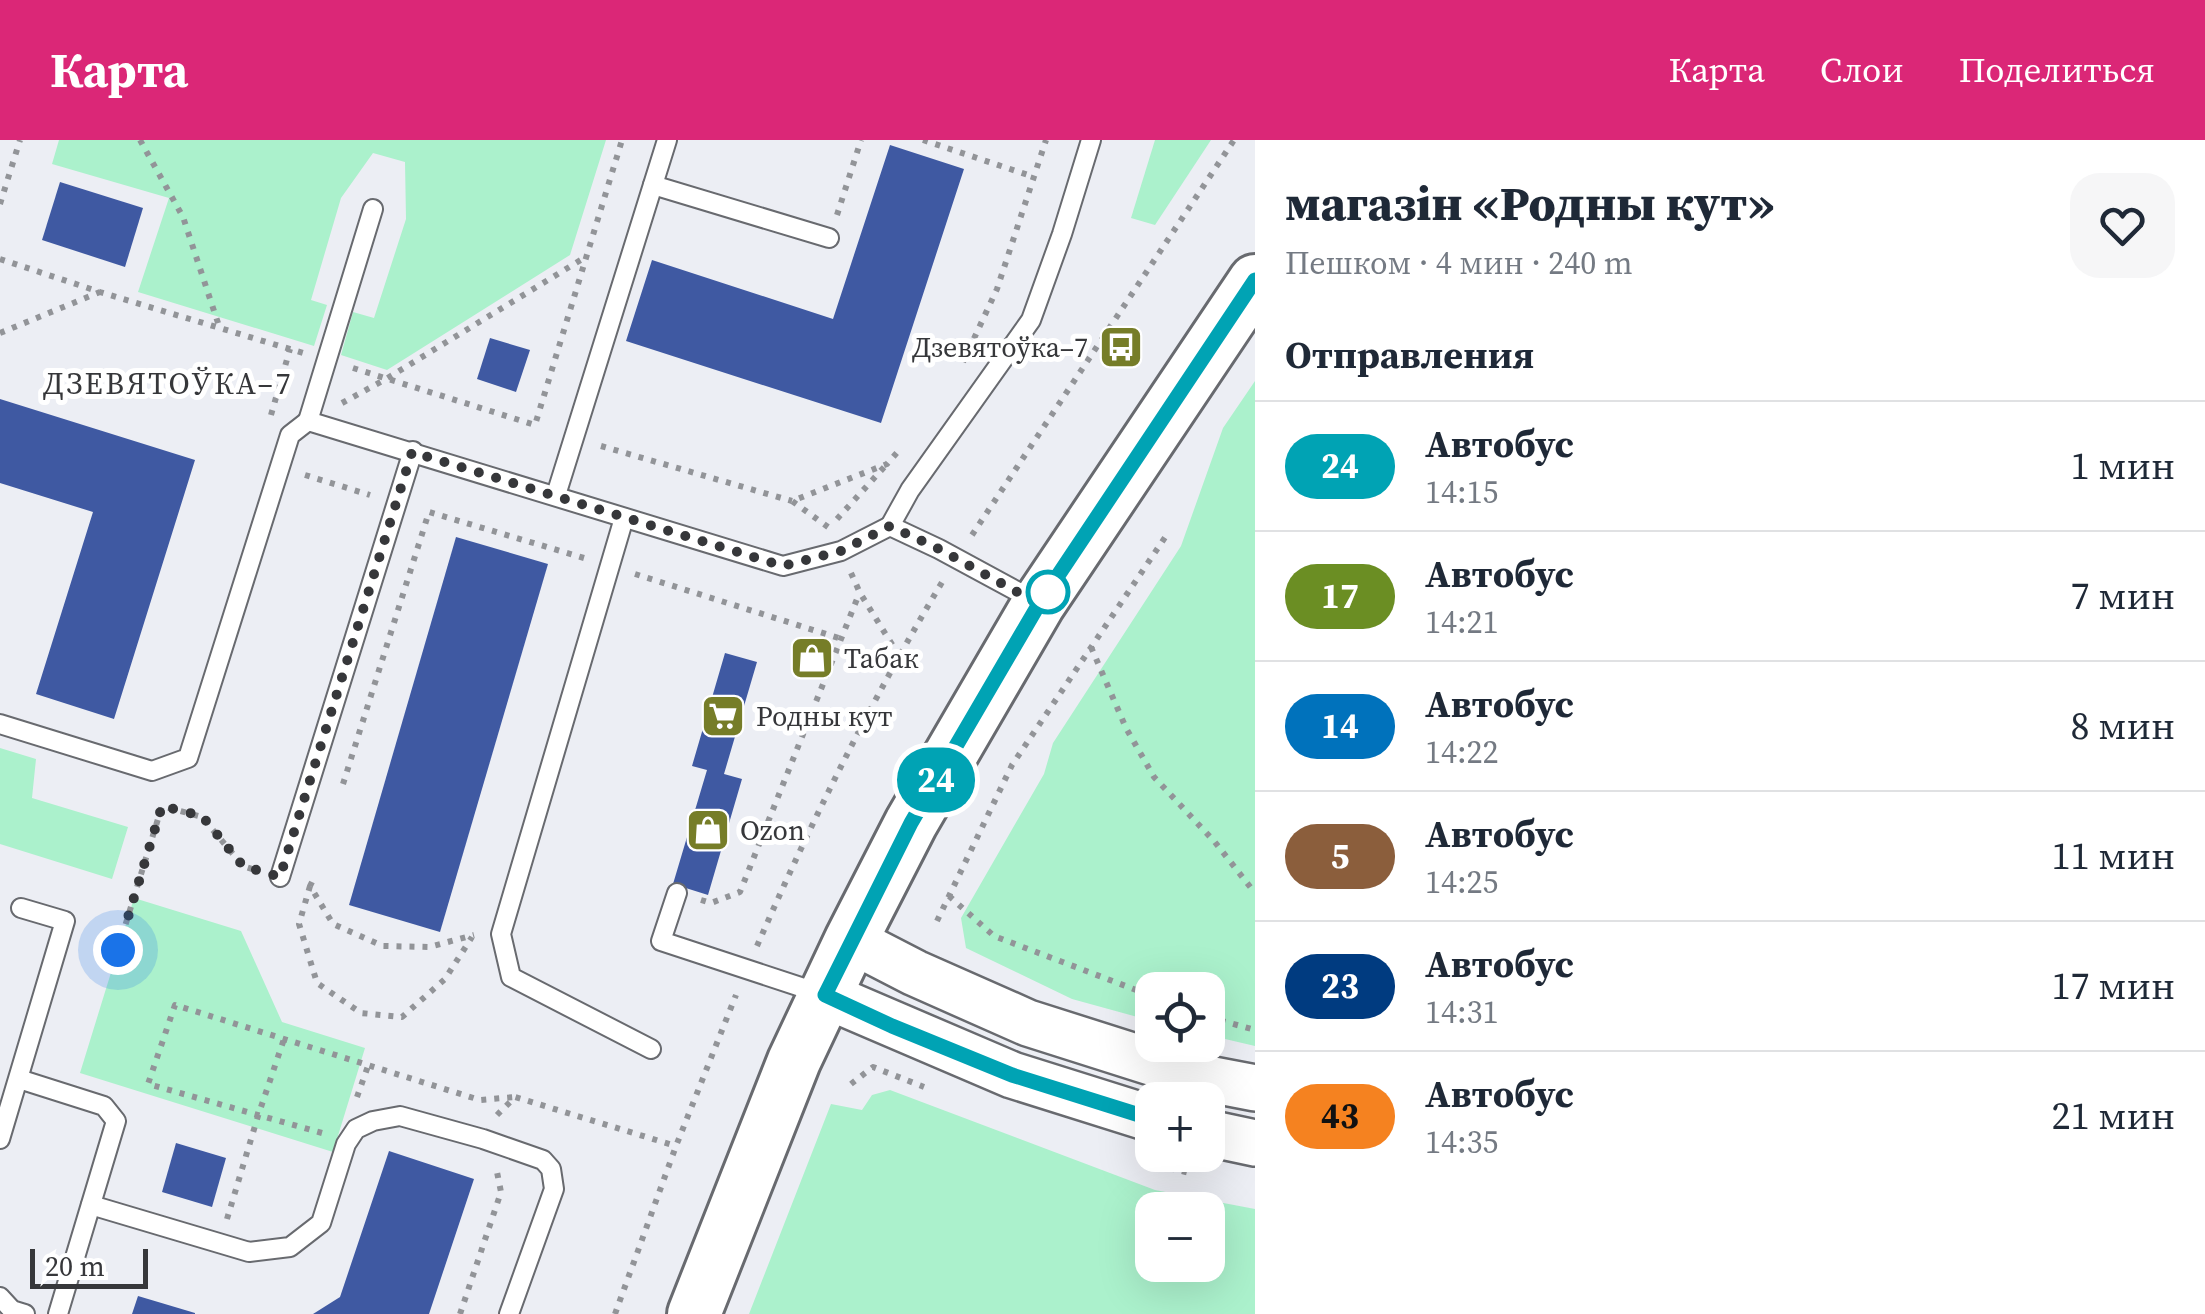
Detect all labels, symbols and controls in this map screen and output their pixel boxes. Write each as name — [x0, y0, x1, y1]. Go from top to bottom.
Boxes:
text: Карта — [50, 37, 188, 103]
text: Карта — [1668, 46, 1765, 94]
text: Слои — [1820, 46, 1904, 94]
text: Поделиться — [1959, 46, 2155, 94]
text: магазін «Родны кут» — [1285, 170, 1774, 236]
button: heart — [2070, 173, 2175, 278]
text: Пешком · 4 мин · 240 m — [1285, 241, 1633, 285]
bus stop icon: Дзевятоўка–7 — [1098, 324, 1144, 370]
place label: Дзевятоўка–7 — [912, 328, 1088, 366]
text: Отправления — [1285, 329, 1534, 381]
district label: ДЗЕВЯТОЎКА–7 — [43, 363, 293, 404]
text: Автобус — [1425, 418, 1574, 470]
text: 1 мин — [2070, 440, 2175, 492]
text: 24 — [1321, 442, 1359, 490]
text: 14:15 — [1425, 470, 1499, 514]
text: Автобус — [1425, 548, 1574, 600]
text: 7 мин — [2070, 570, 2175, 622]
unlabelled marker — [1027, 571, 1069, 613]
text: 17 — [1321, 572, 1359, 620]
text: 14:21 — [1425, 600, 1499, 644]
shop icon: Табак — [789, 635, 835, 681]
place label: Табак — [844, 639, 919, 677]
text: Автобус — [1425, 678, 1574, 730]
supermarket icon: Родны кут — [700, 693, 746, 739]
place label: Родны кут — [756, 697, 893, 735]
text: 8 мин — [2070, 700, 2175, 752]
text: 14 — [1321, 702, 1359, 750]
text: 14:22 — [1425, 730, 1499, 774]
line badge: 24 — [891, 748, 981, 812]
text: 24 — [917, 756, 955, 804]
shop icon: Ozon — [685, 807, 731, 853]
text: Автобус — [1425, 808, 1574, 860]
place label: Ozon — [740, 811, 805, 849]
text: 11 мин — [2051, 830, 2175, 882]
text: 5 — [1331, 832, 1349, 880]
text: 14:25 — [1425, 860, 1499, 904]
your location — [93, 925, 143, 975]
text: Автобус — [1425, 938, 1574, 990]
text: 17 мин — [2051, 960, 2175, 1012]
text: 23 — [1321, 962, 1359, 1010]
map controls — [1135, 972, 1225, 1282]
button: locate — [1135, 972, 1225, 1062]
text: 14:31 — [1425, 990, 1499, 1034]
text: Автобус — [1425, 1068, 1574, 1120]
button: + — [1135, 1082, 1225, 1172]
text: 21 мин — [2051, 1090, 2175, 1142]
text: 43 — [1321, 1092, 1359, 1140]
text: 14:35 — [1425, 1120, 1499, 1164]
button: − — [1135, 1192, 1225, 1282]
scale bar — [30, 1244, 148, 1288]
text: 20 m — [45, 1247, 105, 1285]

